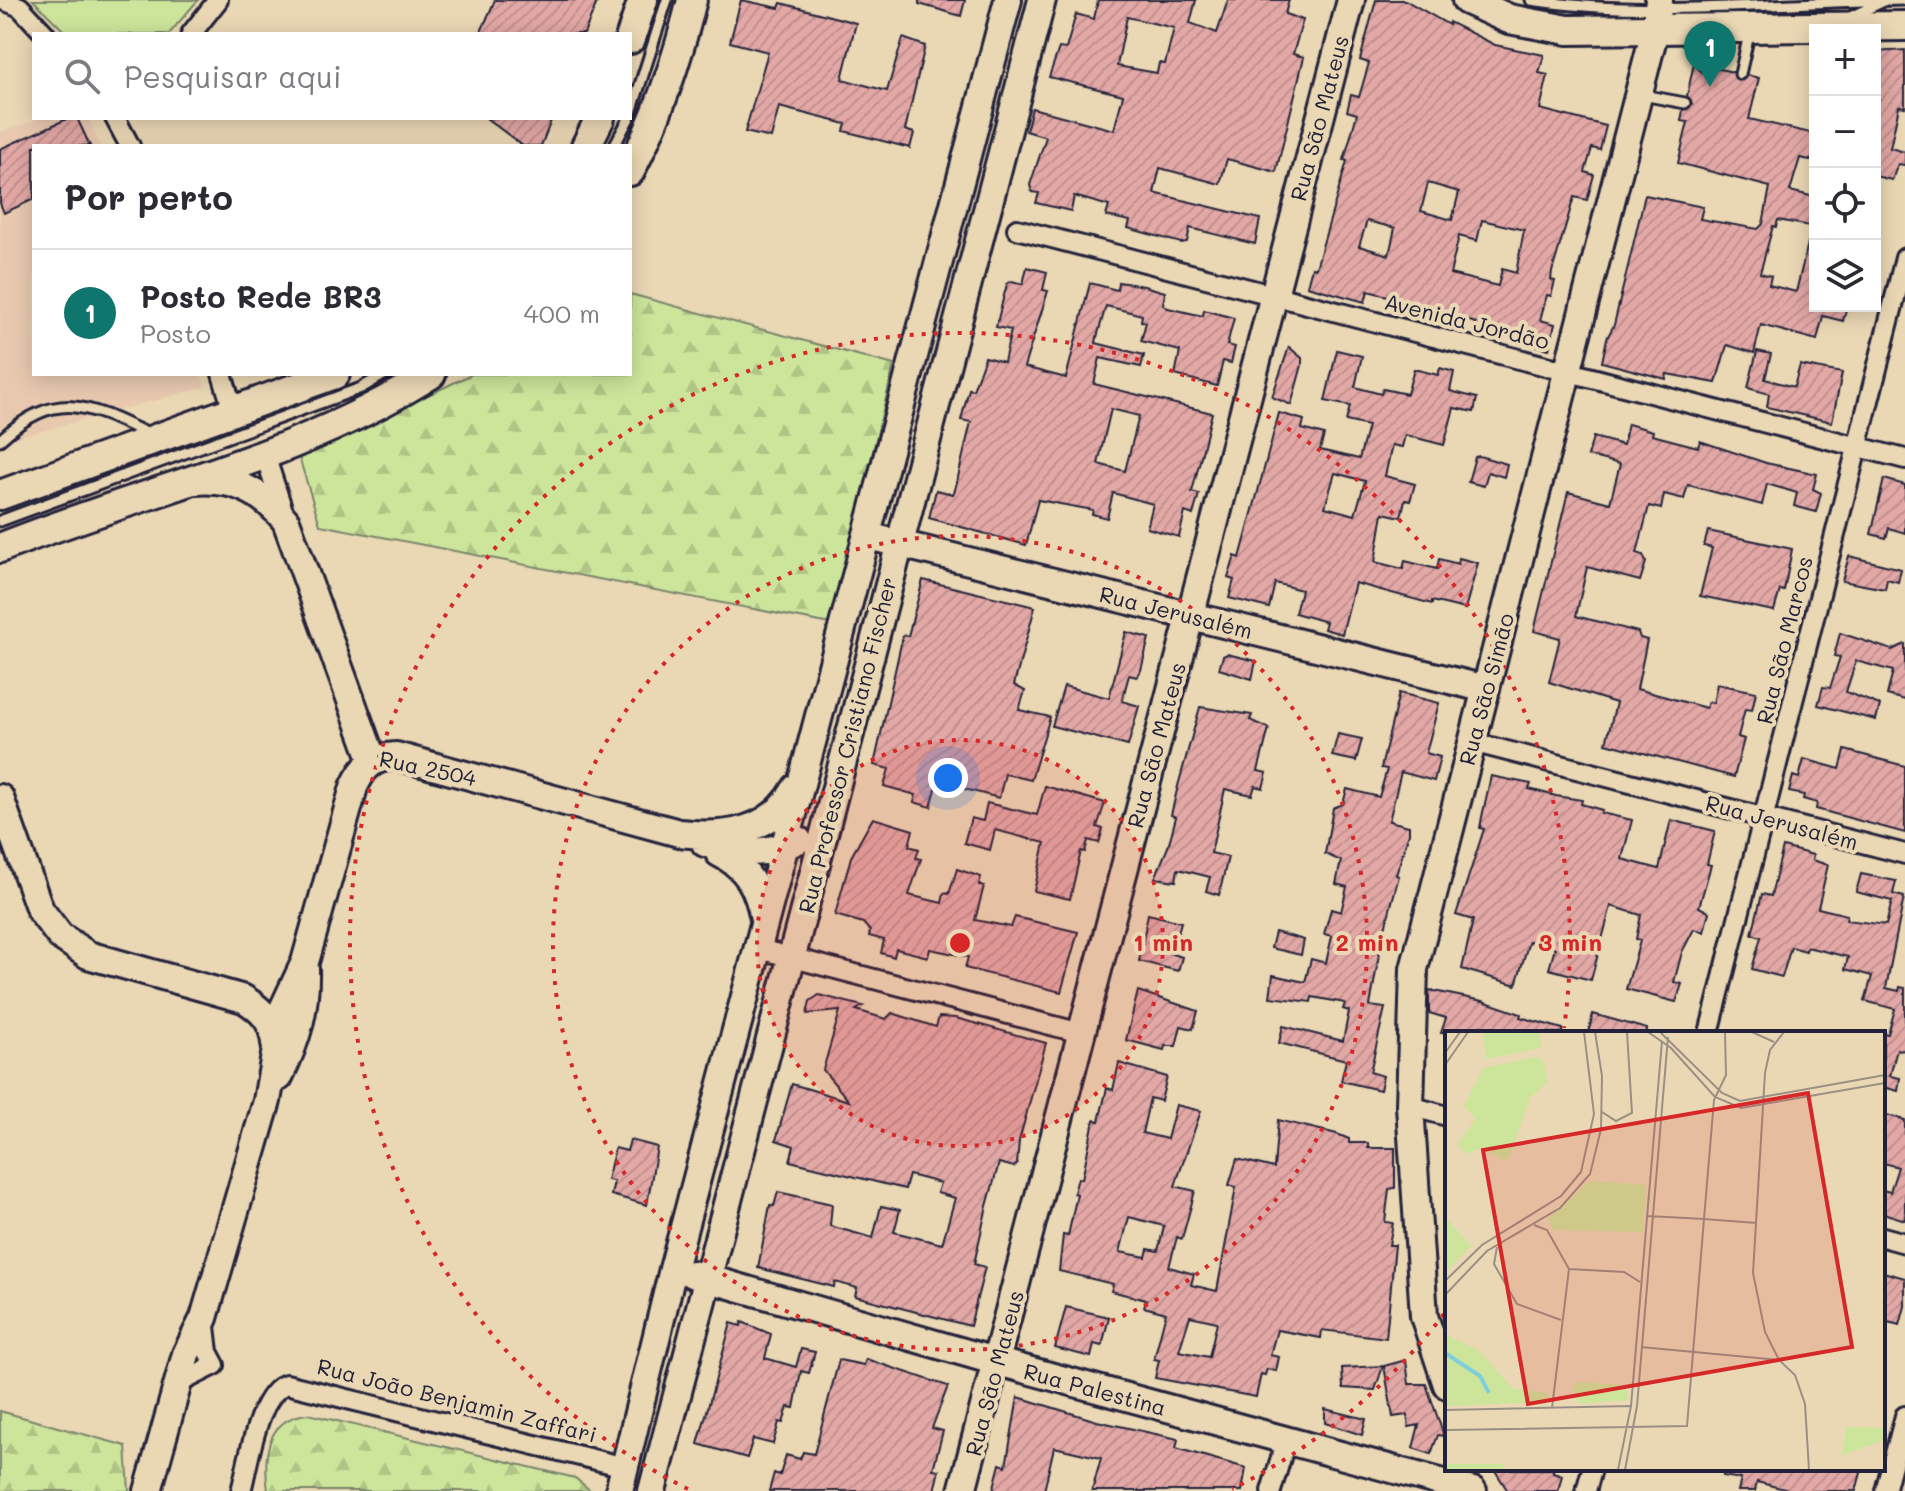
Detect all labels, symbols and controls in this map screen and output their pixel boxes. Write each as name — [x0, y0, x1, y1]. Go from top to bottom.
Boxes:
pin: 1 — [1684, 21, 1736, 87]
map controls — [1809, 24, 1881, 312]
button: + — [1809, 24, 1881, 96]
search box — [32, 32, 632, 120]
street label: Rua São Mateus — [1283, 32, 1355, 204]
icon: search — [60, 54, 104, 98]
text: Pesquisar aqui — [124, 56, 342, 96]
button: − — [1809, 96, 1881, 168]
button: locate — [1809, 168, 1881, 240]
text: Por perto — [64, 174, 233, 219]
button: layers — [1809, 240, 1881, 312]
text: Posto Rede BR3 — [140, 276, 381, 316]
street label: Avenida Jordão — [1382, 287, 1552, 355]
text: 1 — [84, 296, 96, 330]
text: 400 m — [524, 296, 600, 330]
text: Posto — [140, 316, 211, 350]
street label: Rua São Marcos — [1749, 553, 1819, 727]
street label: Rua Professor Cristiano Fischer — [791, 574, 903, 916]
street label: Rua Jerusalém — [1096, 579, 1256, 645]
street label: Rua São Simão — [1452, 610, 1520, 768]
street label: Rua São Mateus — [1120, 659, 1192, 831]
street label: Rua 2504 — [377, 744, 479, 792]
your location — [928, 758, 968, 798]
street label: Rua Jerusalém — [1703, 788, 1861, 856]
text: 1 min — [1133, 926, 1193, 957]
text: 2 min — [1336, 926, 1399, 957]
text: 3 min — [1538, 926, 1602, 957]
centre of rings — [946, 929, 974, 957]
inset map — [1445, 1031, 1885, 1471]
street label: Rua São Mateus — [958, 1287, 1030, 1459]
street label: Rua João Benjamin Zaffari — [314, 1351, 600, 1449]
street label: Rua Palestina — [1021, 1356, 1169, 1422]

